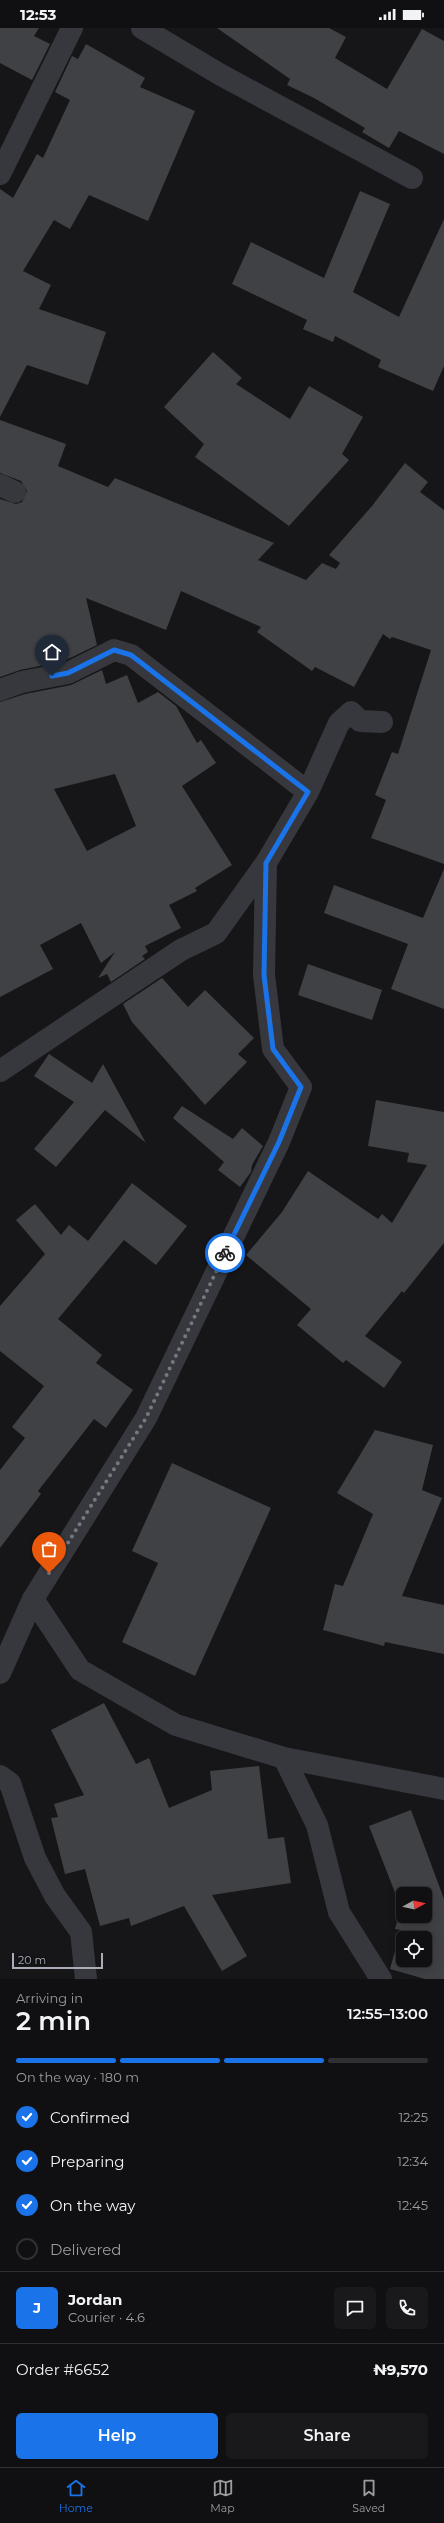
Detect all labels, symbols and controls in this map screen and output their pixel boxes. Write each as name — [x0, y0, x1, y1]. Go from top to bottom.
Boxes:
text: 12:53 — [20, 5, 56, 24]
pin — [35, 635, 69, 676]
icon: home — [41, 641, 63, 663]
courier — [205, 1233, 245, 1273]
icon: bike — [214, 1242, 236, 1264]
pin — [32, 1532, 66, 1573]
icon: bag — [38, 1538, 60, 1560]
north arrow — [396, 1887, 432, 1923]
map controls — [396, 1887, 432, 1967]
button: locate — [396, 1931, 432, 1967]
scale bar — [12, 1951, 103, 1970]
text: 20 m — [18, 1953, 46, 1967]
text: Arriving in — [16, 1990, 83, 2006]
text: 12:55–13:00 — [347, 2004, 428, 2023]
text: 2 min — [16, 2005, 91, 2037]
text: On the way · 180 m — [16, 2069, 139, 2085]
icon: check — [16, 2106, 38, 2128]
text: Confirmed — [50, 2108, 130, 2127]
text: 12:25 — [398, 2109, 428, 2125]
icon: check — [16, 2150, 38, 2172]
text: Preparing — [50, 2152, 125, 2171]
text: 12:34 — [397, 2153, 428, 2169]
icon: check — [16, 2194, 38, 2216]
text: On the way — [50, 2196, 135, 2215]
text: 12:45 — [397, 2197, 428, 2213]
text: Delivered — [50, 2240, 122, 2259]
button: chat — [334, 2287, 376, 2329]
button: phone — [386, 2287, 428, 2329]
text: Jordan — [68, 2290, 122, 2309]
text: J — [33, 2298, 41, 2317]
text: Courier · 4.6 — [68, 2309, 145, 2325]
text: Order #6652 — [16, 2360, 109, 2379]
text: ₦9,570 — [373, 2360, 428, 2379]
button: Help — [16, 2413, 218, 2459]
button: Share — [226, 2413, 428, 2459]
tab: Home — [59, 2477, 93, 2515]
tab: Map — [210, 2477, 235, 2515]
tab: Saved — [352, 2477, 385, 2515]

